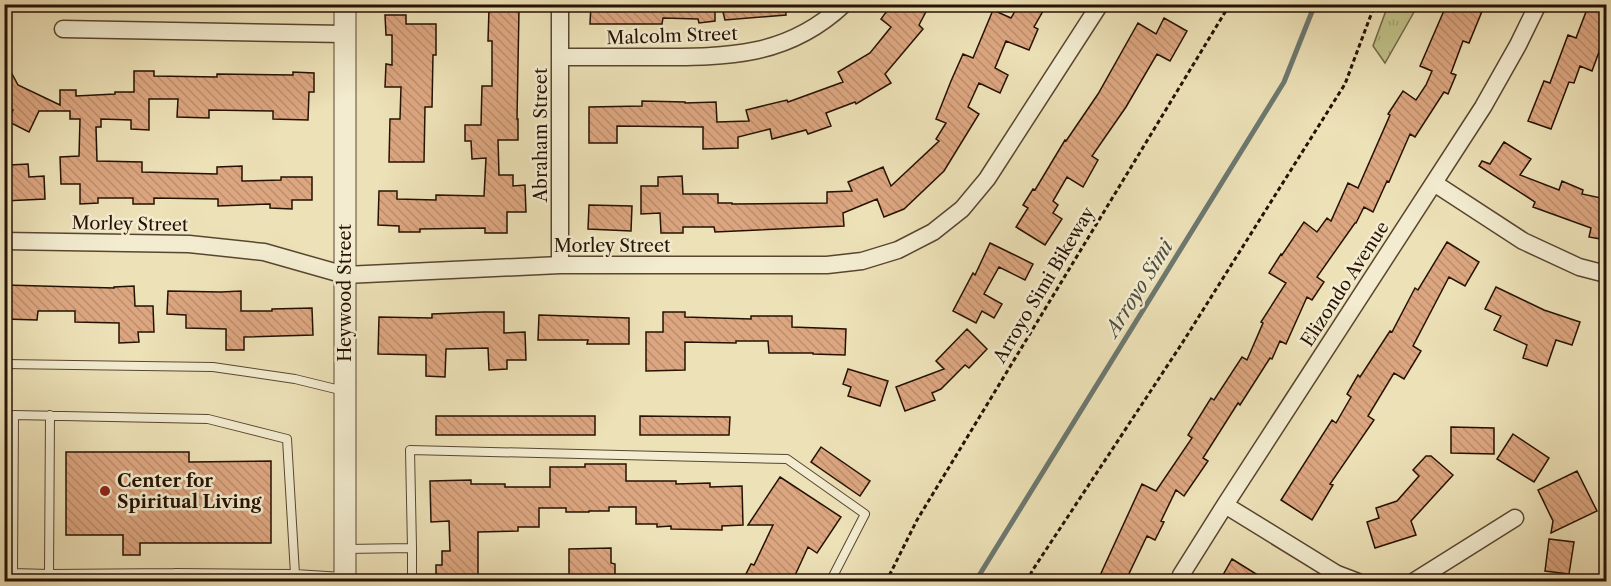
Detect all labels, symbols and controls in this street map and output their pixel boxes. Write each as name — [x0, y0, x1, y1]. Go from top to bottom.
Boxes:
street label: Malcolm Street — [606, 23, 739, 49]
street label: Abraham Street — [530, 67, 552, 203]
street label: Arroyo Simi Bikeway — [988, 202, 1100, 368]
street label: Morley Street — [71, 212, 189, 236]
street label: Elizondo Avenue — [1296, 217, 1394, 351]
street label: Heywood Street — [334, 223, 356, 362]
water label: Arroyo Simi — [1098, 234, 1179, 343]
street label: Morley Street — [554, 235, 671, 257]
place label: Center for Spiritual Living — [117, 470, 262, 513]
marker: Center for Spiritual Living — [98, 484, 112, 498]

